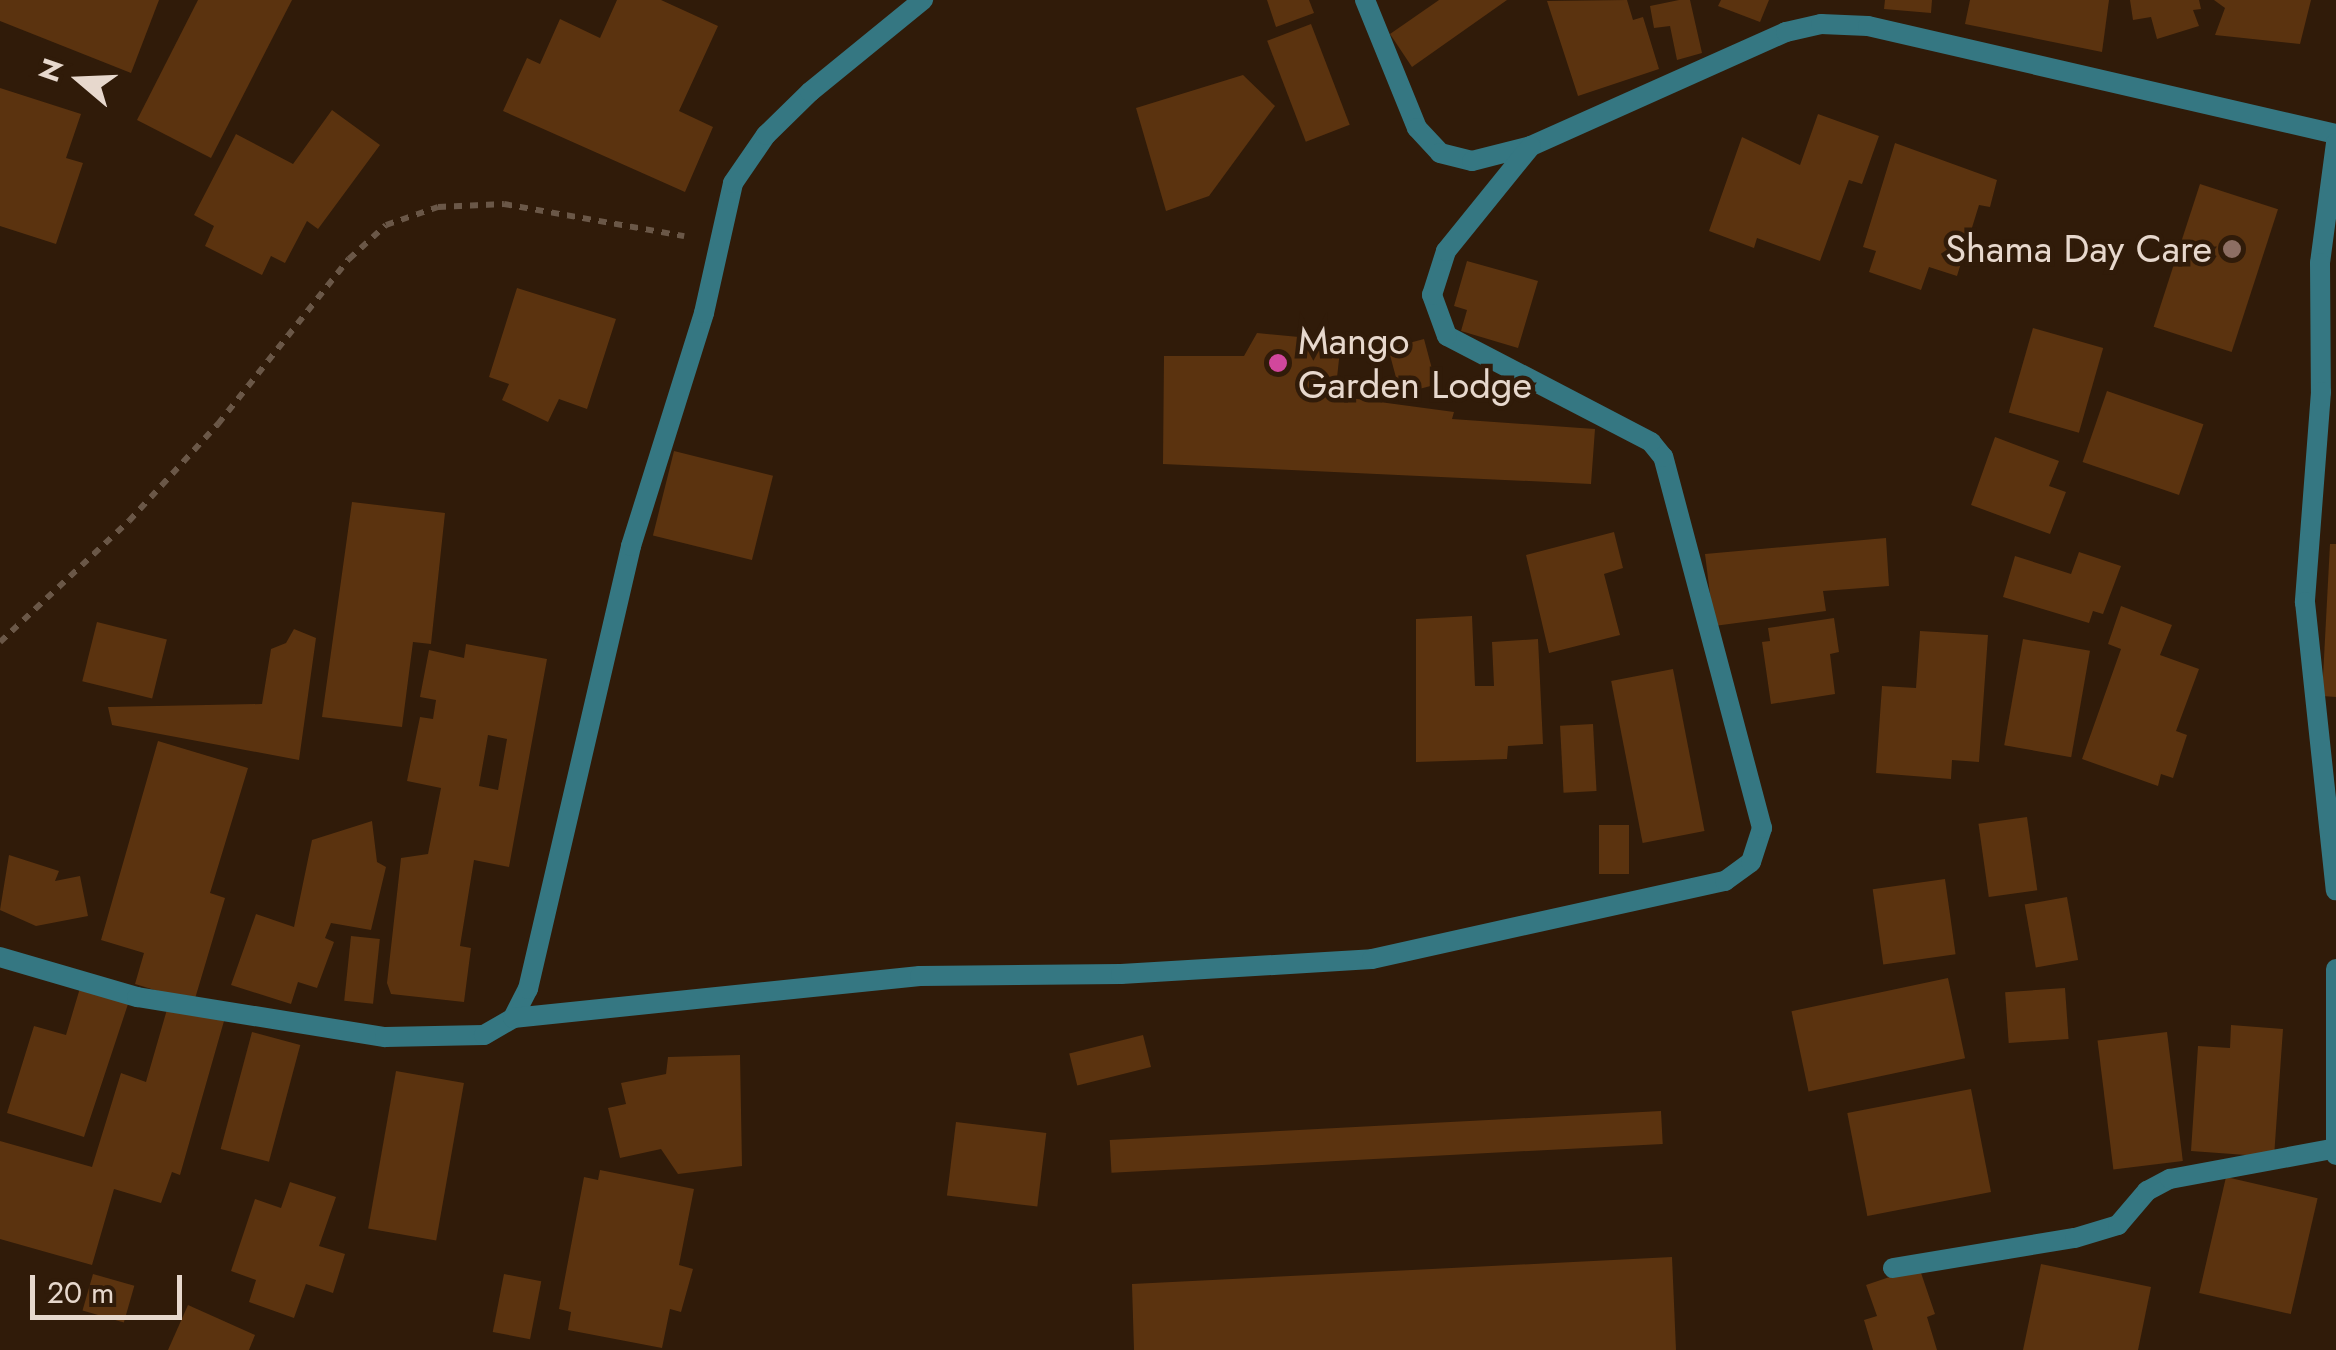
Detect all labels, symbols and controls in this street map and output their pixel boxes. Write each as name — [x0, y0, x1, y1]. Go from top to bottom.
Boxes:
north arrow — [30, 30, 130, 130]
text: N — [28, 53, 74, 87]
place label: Shama Day Care — [1945, 226, 2212, 272]
marker: Shama Day Care — [2221, 238, 2243, 260]
place label: Mango Garden Lodge — [1298, 318, 1532, 408]
marker: Mango Garden Lodge — [1267, 352, 1289, 374]
scale bar — [35, 1255, 188, 1317]
text: 20 m — [47, 1271, 114, 1314]

